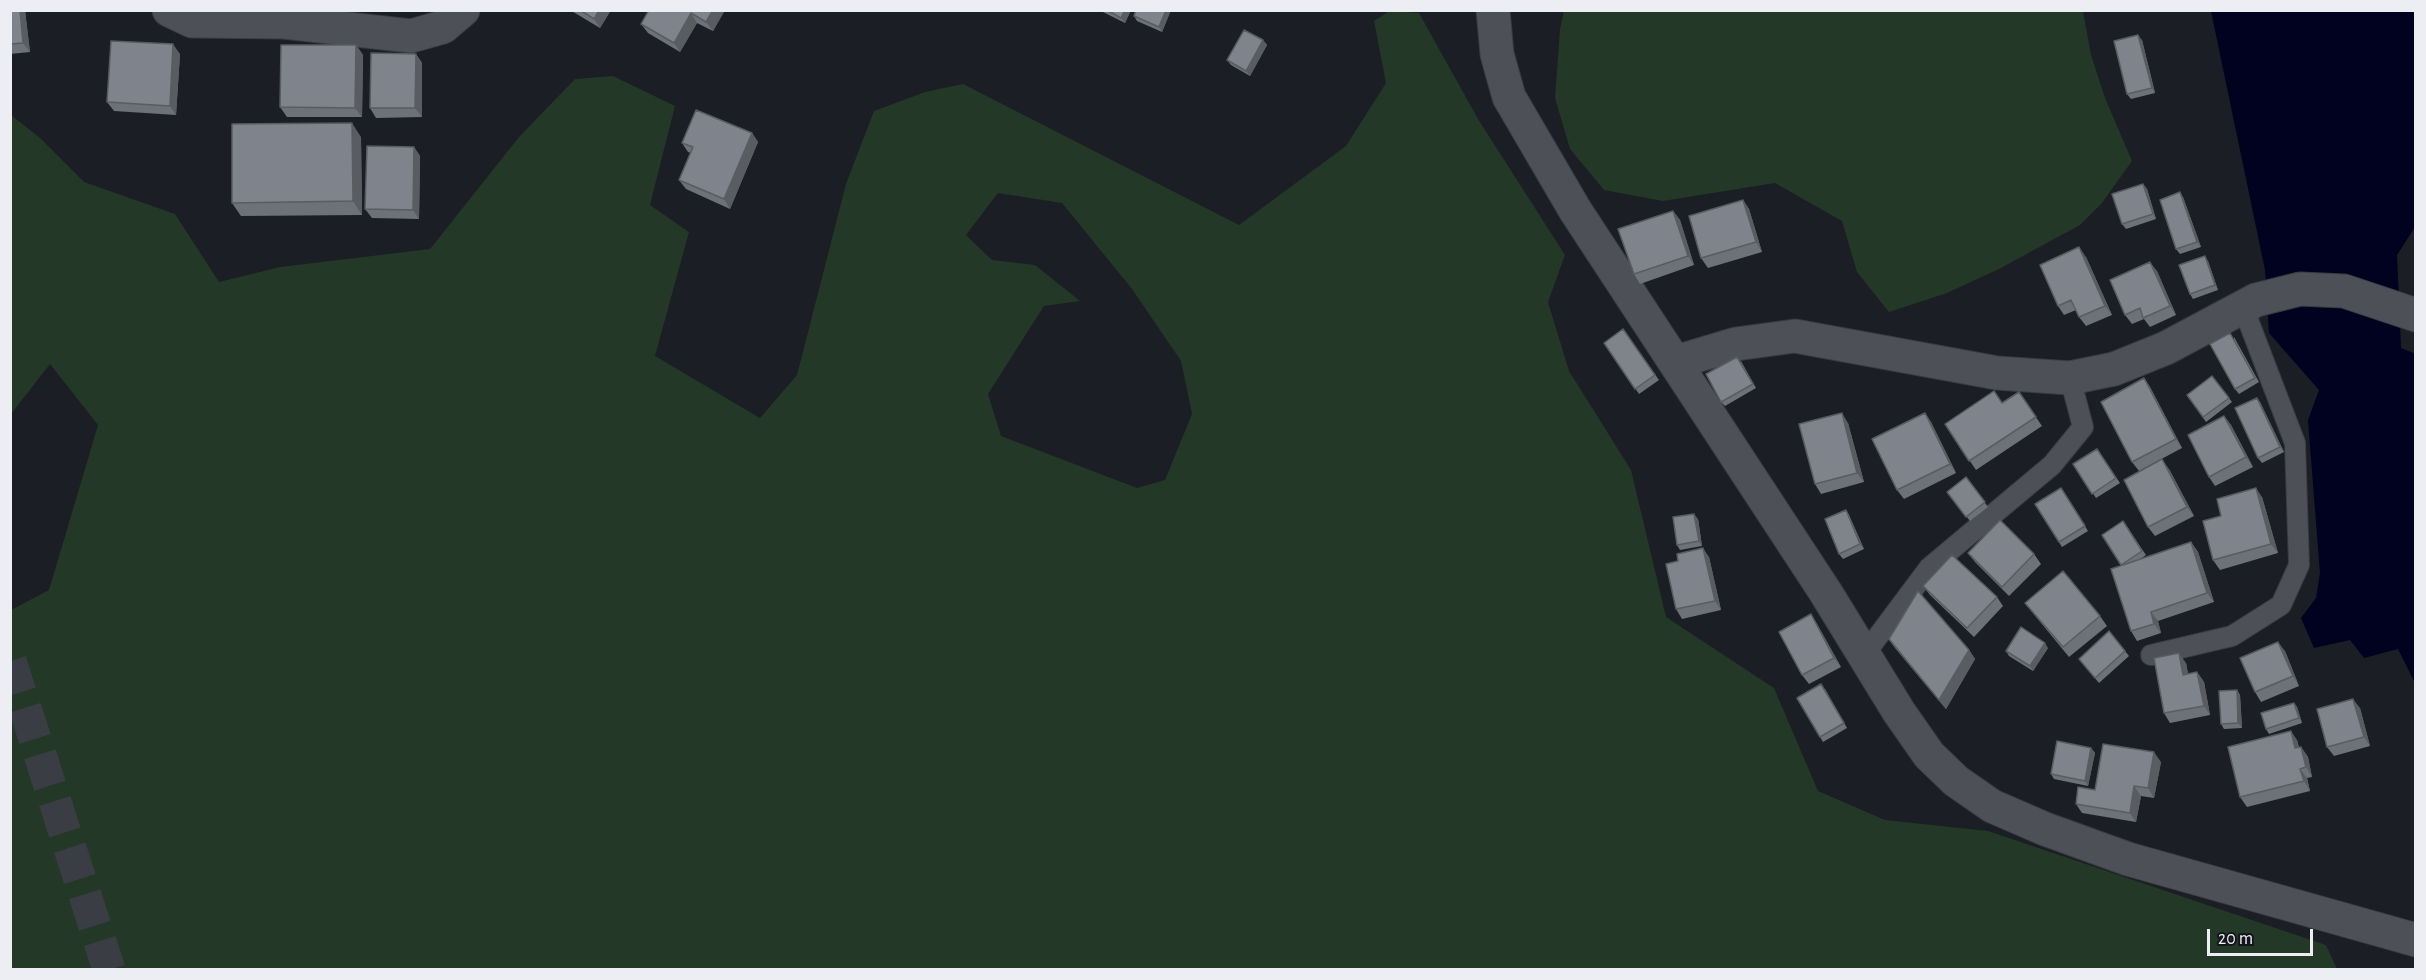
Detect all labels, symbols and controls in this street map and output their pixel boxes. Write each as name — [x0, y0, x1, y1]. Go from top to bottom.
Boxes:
scale bar — [2210, 917, 2316, 955]
text: 20 m — [2218, 930, 2253, 948]

